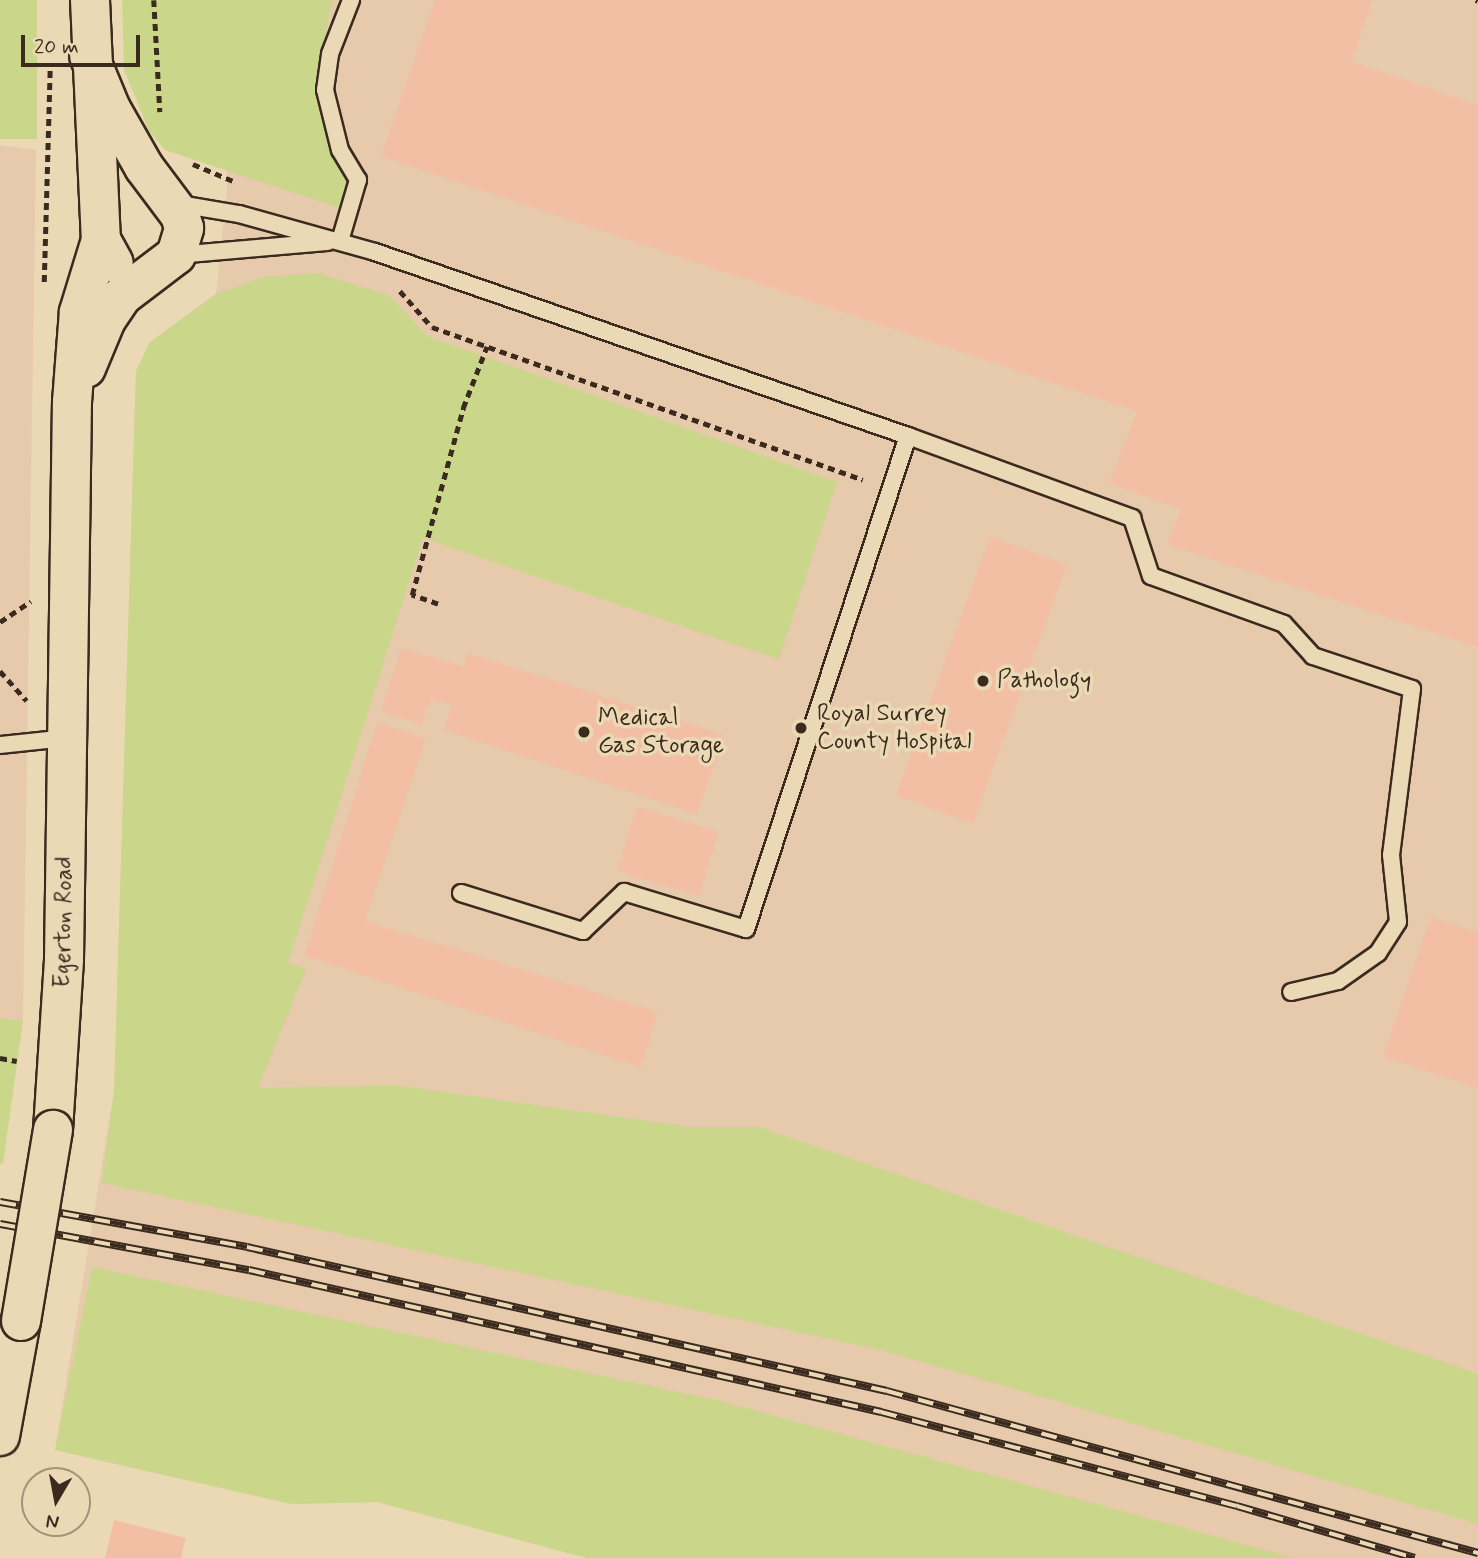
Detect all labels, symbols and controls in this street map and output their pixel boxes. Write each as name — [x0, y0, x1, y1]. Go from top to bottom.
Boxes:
scale bar — [24, 21, 144, 65]
text: 20 m — [34, 33, 79, 61]
place label: Pathology — [997, 667, 1091, 695]
marker: Pathology — [975, 673, 991, 689]
place label: Royal Surrey County Hospital — [817, 700, 981, 756]
place label: Medical Gas Storage — [598, 704, 718, 760]
marker: Royal Surrey County Hospital — [791, 718, 811, 738]
marker: Medical Gas Storage — [576, 724, 592, 740]
street label: Egerton Road — [48, 856, 80, 988]
north arrow — [21, 1467, 91, 1537]
text: N — [44, 1508, 61, 1535]

